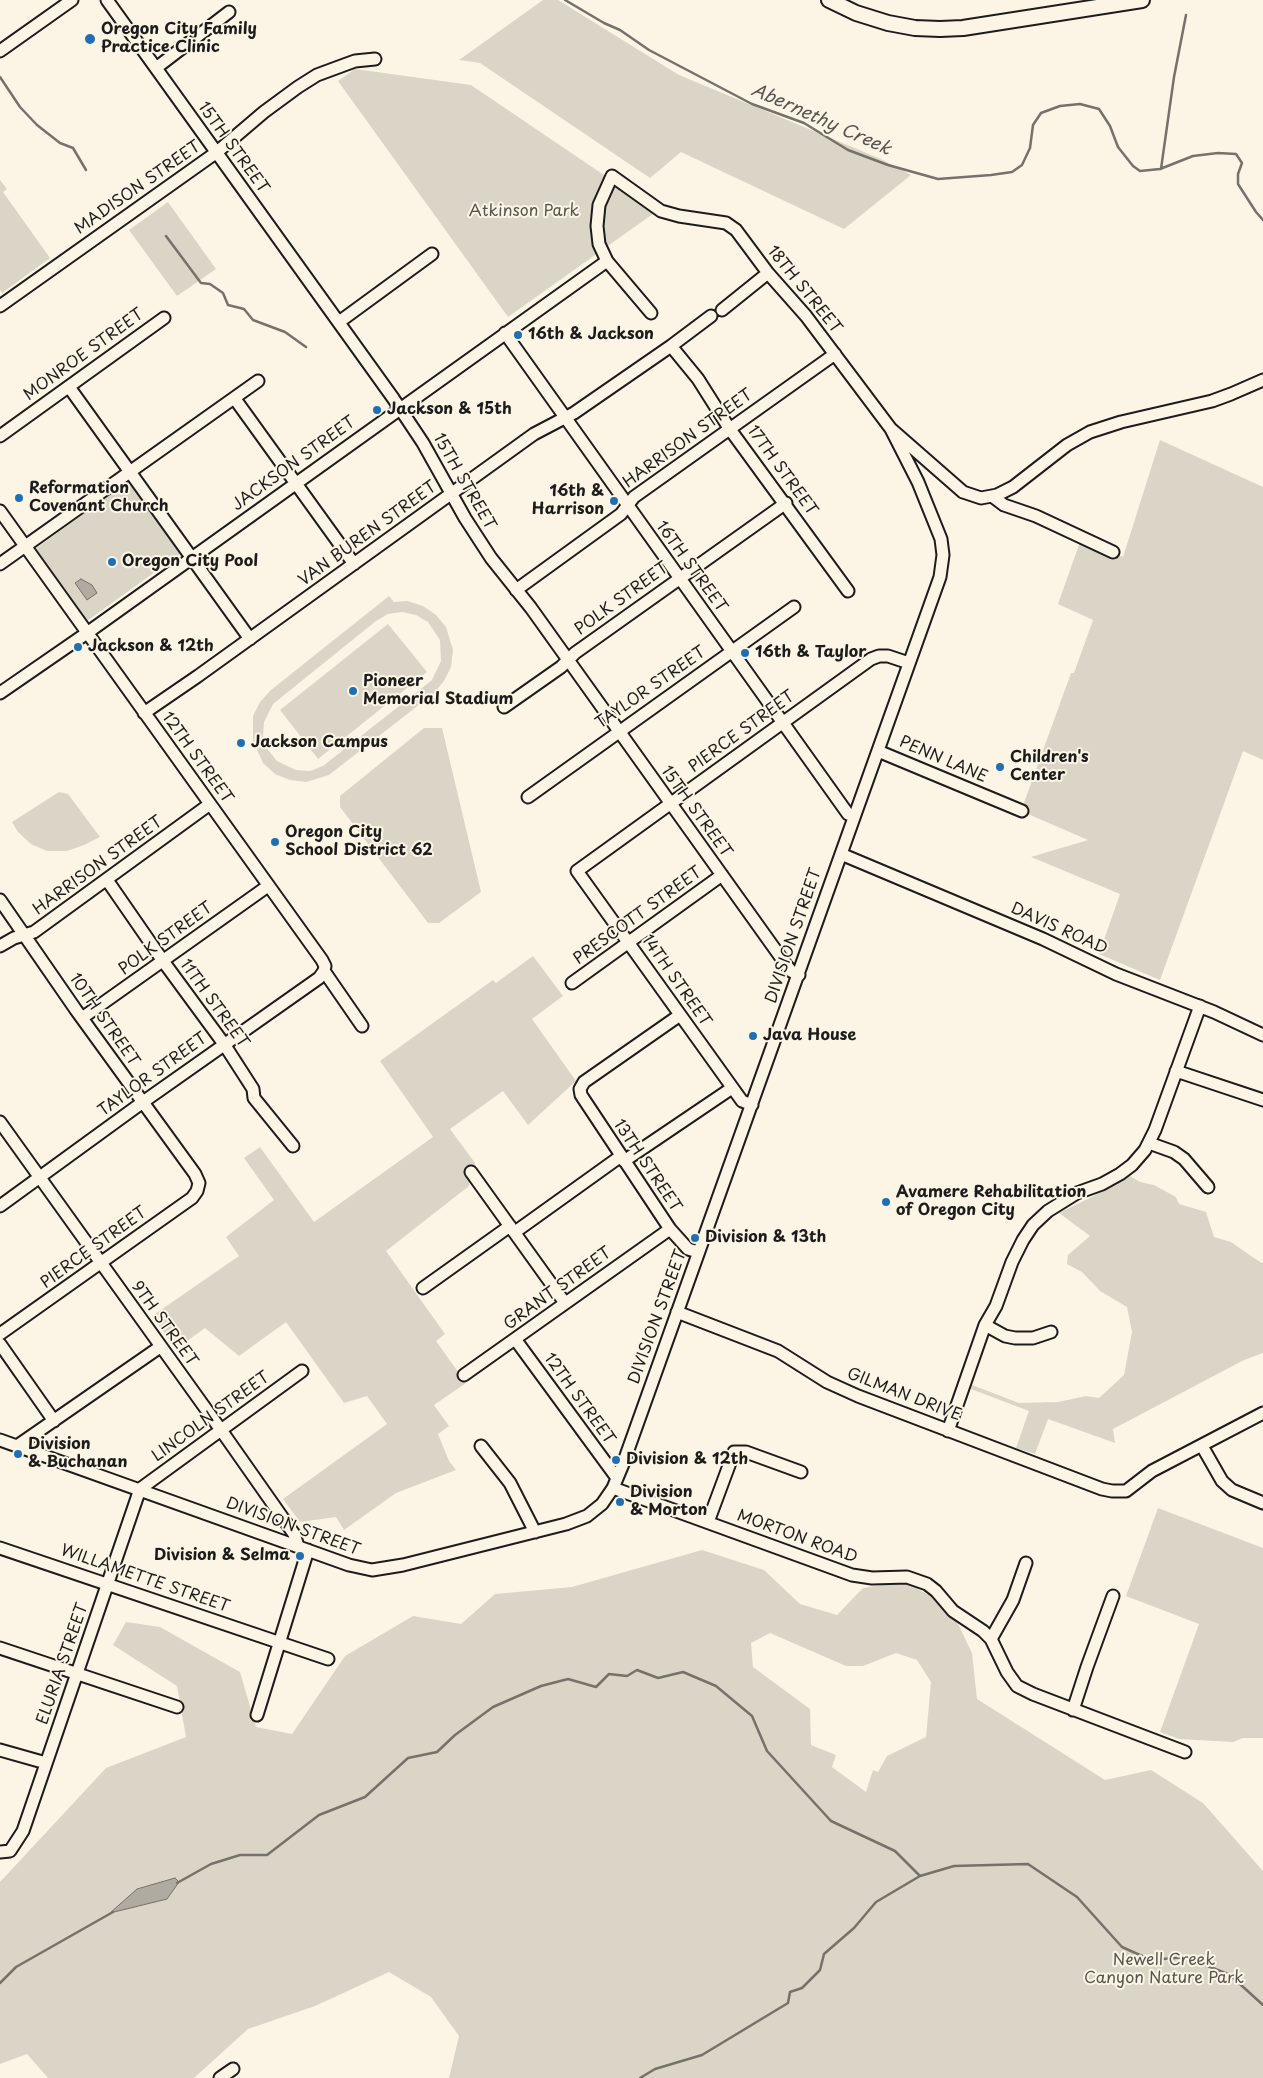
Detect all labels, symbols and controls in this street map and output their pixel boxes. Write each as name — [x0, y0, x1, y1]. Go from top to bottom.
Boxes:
place label: Oregon City Family Practice Clinic — [101, 20, 257, 58]
marker: Oregon City Family Practice Clinic — [83, 32, 97, 46]
water label: Abernethy Creek — [748, 80, 894, 160]
street label: 15TH STREET — [193, 99, 273, 197]
street label: MADISON STREET — [71, 137, 205, 239]
park label: Atkinson Park — [469, 202, 579, 222]
street label: 18TH STREET — [763, 242, 845, 338]
street label: MONROE STREET — [20, 305, 148, 405]
place label: 16th & Jackson — [528, 325, 654, 345]
marker: 16th & Jackson — [512, 329, 524, 341]
street label: HARRISON STREET — [619, 386, 757, 492]
place label: Jackson & 15th — [387, 400, 512, 420]
marker: Jackson & 15th — [371, 404, 383, 416]
street label: JACKSON STREET — [228, 413, 360, 515]
street label: 17TH STREET — [743, 422, 821, 520]
street label: 15TH STREET — [429, 430, 499, 534]
street label: VAN BUREN STREET — [295, 478, 441, 590]
place label: Reformation Covenant Church — [29, 479, 169, 517]
place label: 16th & Harrison — [532, 482, 604, 520]
marker: Reformation Covenant Church — [13, 492, 25, 504]
marker: 16th & Harrison — [608, 495, 620, 507]
street label: 16TH STREET — [651, 517, 731, 617]
place label: Oregon City Pool — [122, 552, 258, 572]
marker: Oregon City Pool — [106, 556, 118, 568]
street label: POLK STREET — [571, 559, 673, 639]
place label: Jackson & 12th — [88, 637, 214, 657]
marker: Jackson & 12th — [72, 641, 84, 653]
street label: TAYLOR STREET — [592, 643, 710, 733]
place label: 16th & Taylor — [755, 643, 866, 663]
marker: 16th & Taylor — [739, 647, 751, 659]
place label: Pioneer Memorial Stadium — [363, 672, 513, 710]
marker: Pioneer Memorial Stadium — [347, 685, 359, 697]
street label: PIERCE STREET — [685, 687, 799, 777]
street label: 12TH STREET — [157, 709, 237, 807]
place label: Jackson Campus — [251, 733, 388, 753]
street label: PENN LANE — [896, 733, 990, 787]
marker: Jackson Campus — [235, 737, 247, 749]
place label: Children's Center — [1010, 748, 1089, 786]
marker: Children's Center — [994, 761, 1006, 773]
street label: 15TH STREET — [656, 763, 736, 861]
street label: HARRISON STREET — [29, 813, 167, 919]
place label: Oregon City School District 62 — [285, 823, 433, 861]
marker: Oregon City School District 62 — [269, 836, 281, 848]
street label: PRESCOTT STREET — [570, 863, 706, 969]
street label: DIVISION STREET — [762, 866, 826, 1006]
street label: POLK STREET — [115, 899, 217, 979]
street label: DAVIS ROAD — [1008, 899, 1110, 959]
street label: 14TH STREET — [637, 931, 715, 1031]
street label: 11TH STREET — [175, 956, 253, 1052]
street label: 10TH STREET — [65, 970, 143, 1070]
place label: Java House — [763, 1026, 856, 1046]
street label: TAYLOR STREET — [95, 1029, 211, 1121]
marker: Java House — [747, 1030, 759, 1042]
street label: 13TH STREET — [609, 1116, 685, 1216]
place label: Avamere Rehabilitation of Oregon City — [896, 1183, 1086, 1221]
marker: Avamere Rehabilitation of Oregon City — [880, 1196, 892, 1208]
street label: PIERCE STREET — [37, 1203, 151, 1293]
place label: Division & 13th — [705, 1228, 826, 1248]
marker: Division & 13th — [689, 1232, 701, 1244]
street label: GRANT STREET — [500, 1244, 616, 1334]
street label: DIVISION STREET — [625, 1247, 691, 1387]
street label: 9TH STREET — [127, 1278, 201, 1370]
street label: 12TH STREET — [539, 1350, 619, 1448]
street label: GILMAN DRIVE — [844, 1364, 964, 1426]
street label: LINCOLN STREET — [148, 1368, 274, 1466]
place label: Division & Buchanan — [28, 1435, 127, 1473]
marker: Division & Buchanan — [12, 1448, 24, 1460]
place label: Division & 12th — [626, 1450, 748, 1470]
marker: Division & 12th — [610, 1454, 622, 1466]
place label: Division & Morton — [630, 1483, 707, 1521]
street label: DIVISION STREET — [223, 1494, 363, 1560]
marker: Division & Morton — [614, 1496, 626, 1508]
street label: MORTON ROAD — [734, 1506, 860, 1568]
street label: WILLAMETTE STREET — [58, 1541, 232, 1617]
place label: Division & Selma — [154, 1546, 290, 1566]
marker: Division & Selma — [294, 1550, 306, 1562]
street label: ELURIA STREET — [33, 1601, 93, 1727]
park label: Newell Creek Canyon Nature Park — [1084, 1951, 1244, 1989]

